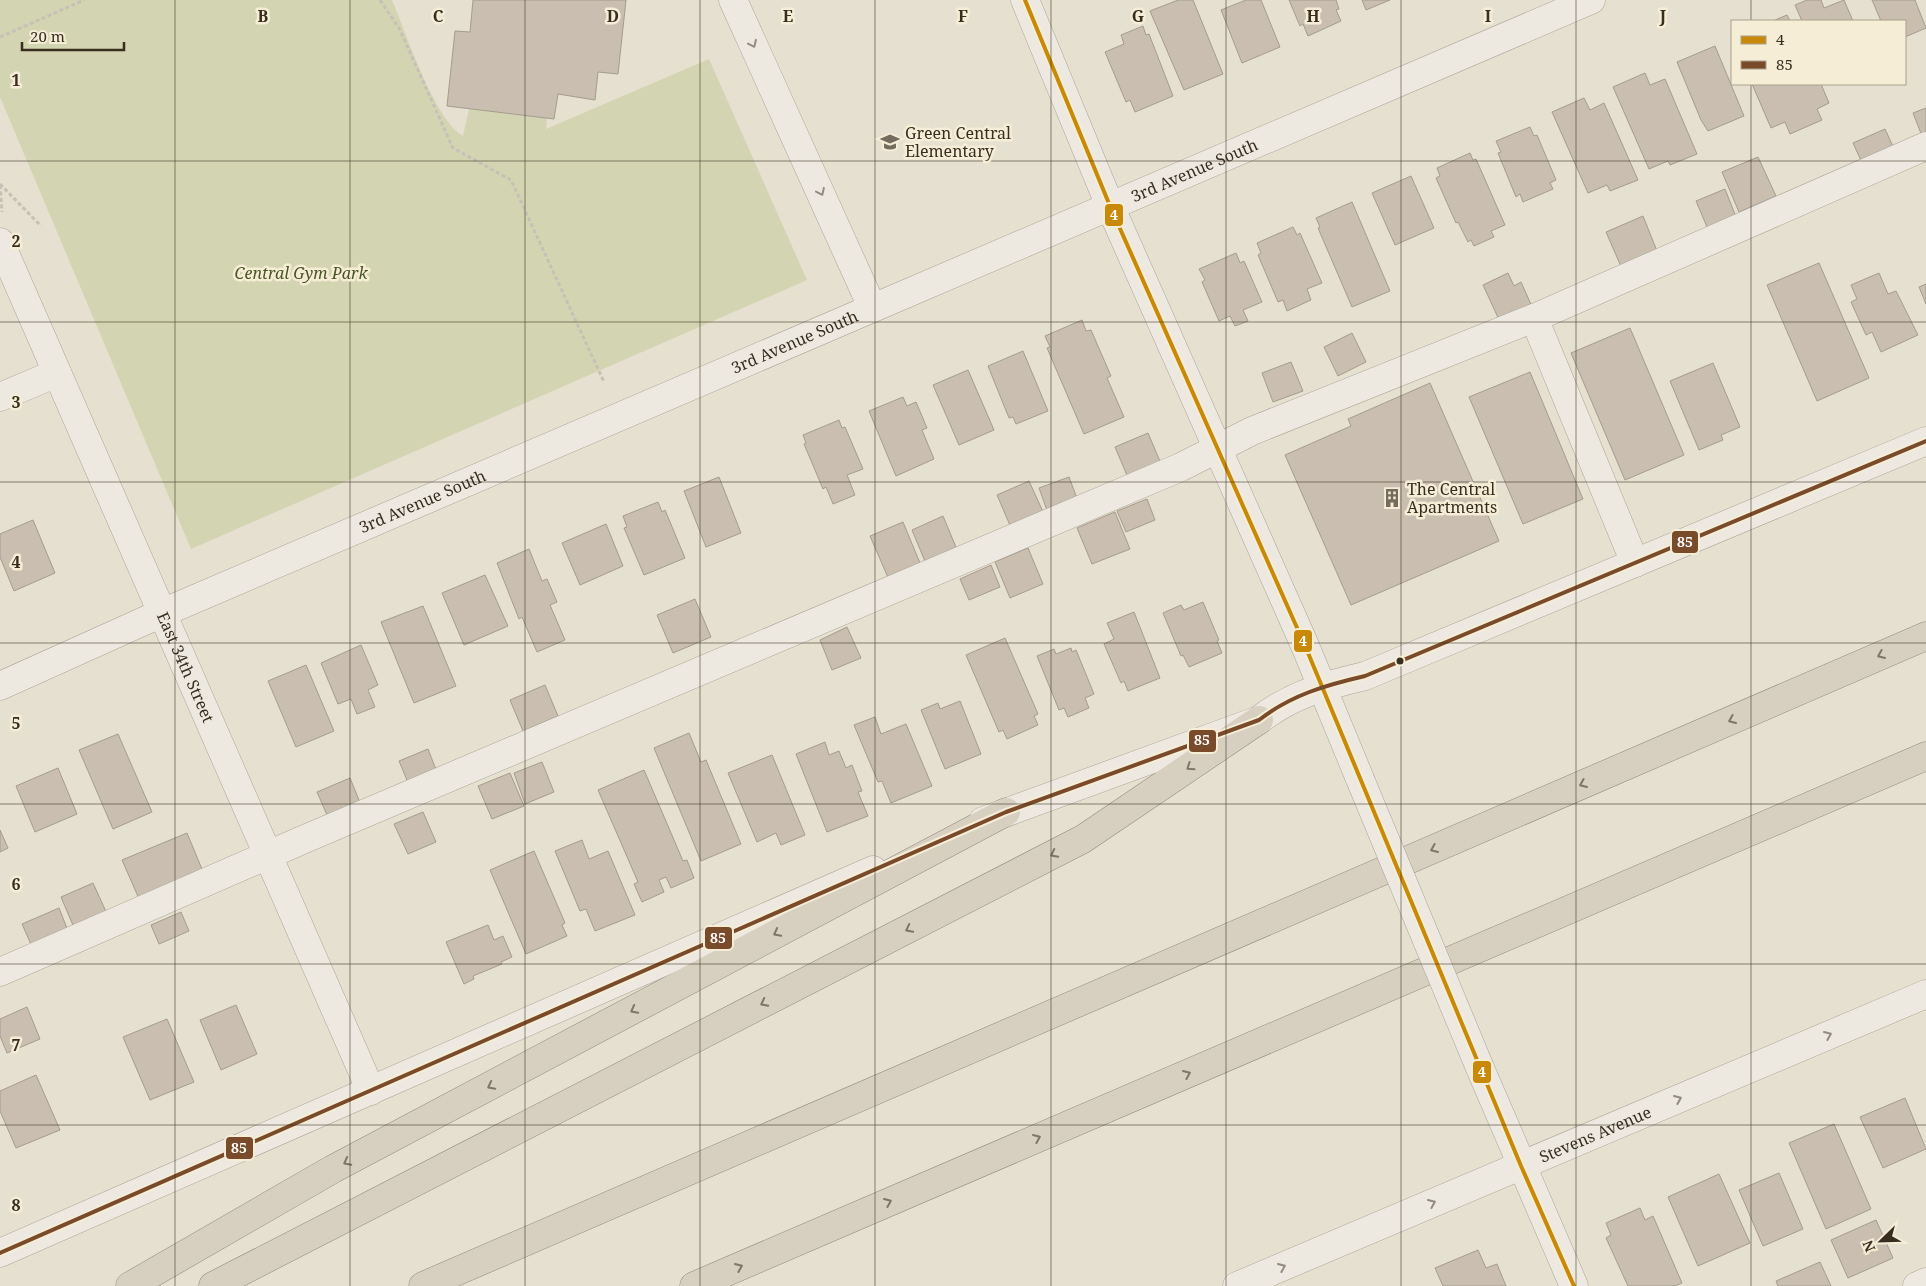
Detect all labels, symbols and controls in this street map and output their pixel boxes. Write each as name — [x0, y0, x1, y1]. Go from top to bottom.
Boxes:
text: B — [258, 5, 269, 27]
text: C — [433, 5, 444, 27]
text: D — [607, 5, 619, 27]
text: E — [783, 5, 793, 27]
text: F — [958, 5, 968, 27]
text: G — [1132, 5, 1144, 27]
text: H — [1306, 5, 1320, 27]
text: I — [1485, 5, 1491, 27]
text: J — [1659, 5, 1667, 27]
scale bar — [22, 20, 125, 52]
legend — [1731, 20, 1906, 85]
text: 20 m — [30, 26, 65, 46]
text: 4 — [1776, 29, 1785, 49]
one-way arrow — [747, 39, 757, 48]
text: 85 — [1776, 54, 1793, 74]
text: 1 — [11, 69, 21, 91]
place label: Green Central Elementary — [905, 122, 1011, 162]
school or university icon: Green Central Elementary — [879, 131, 901, 153]
street label: 3rd Avenue South — [1128, 133, 1261, 207]
one-way arrow — [814, 187, 825, 196]
line badge: 4 — [1104, 203, 1124, 227]
text: 4 — [1110, 205, 1118, 224]
text: 2 — [11, 230, 21, 252]
park label: Central Gym Park — [235, 262, 368, 284]
street label: 3rd Avenue South — [728, 305, 861, 379]
text: 3 — [11, 391, 21, 413]
street label: 3rd Avenue South — [356, 464, 489, 538]
place label: The Central Apartments — [1407, 478, 1497, 518]
building icon: The Central Apartments — [1381, 487, 1403, 509]
line badge: 85 — [1671, 530, 1699, 554]
text: 85 — [1677, 532, 1693, 551]
text: 4 — [11, 551, 21, 573]
street label: East 34th Street — [152, 608, 220, 726]
line badge: 4 — [1293, 629, 1313, 653]
text: 4 — [1299, 631, 1307, 650]
one-way arrow — [1877, 649, 1886, 659]
unlabelled marker — [1395, 656, 1405, 666]
text: 5 — [11, 712, 21, 734]
one-way arrow — [1728, 713, 1737, 724]
line badge: 85 — [1188, 729, 1217, 753]
text: 85 — [1194, 730, 1210, 749]
one-way arrow — [1186, 761, 1196, 770]
one-way arrow — [1579, 778, 1588, 789]
one-way arrow — [1430, 842, 1439, 853]
one-way arrow — [1050, 848, 1059, 858]
text: 6 — [11, 873, 21, 895]
one-way arrow — [905, 923, 914, 933]
line badge: 85 — [704, 926, 733, 950]
one-way arrow — [773, 927, 782, 937]
text: 85 — [710, 928, 726, 947]
one-way arrow — [761, 997, 770, 1007]
one-way arrow — [630, 1004, 639, 1014]
one-way arrow — [1823, 1031, 1832, 1042]
text: 7 — [11, 1034, 21, 1056]
line badge: 4 — [1472, 1060, 1492, 1084]
text: 4 — [1478, 1062, 1486, 1081]
one-way arrow — [1182, 1070, 1191, 1080]
one-way arrow — [487, 1080, 496, 1090]
one-way arrow — [1674, 1094, 1682, 1104]
street label: Stevens Avenue — [1536, 1101, 1655, 1168]
one-way arrow — [1032, 1134, 1041, 1145]
line badge: 85 — [225, 1136, 254, 1160]
text: 85 — [231, 1138, 247, 1157]
one-way arrow — [343, 1156, 352, 1166]
text: 8 — [11, 1194, 21, 1216]
one-way arrow — [883, 1198, 892, 1209]
one-way arrow — [1427, 1199, 1436, 1210]
north arrow — [1856, 1216, 1906, 1266]
text: N — [1858, 1237, 1879, 1255]
one-way arrow — [734, 1262, 743, 1273]
one-way arrow — [1277, 1263, 1286, 1273]

